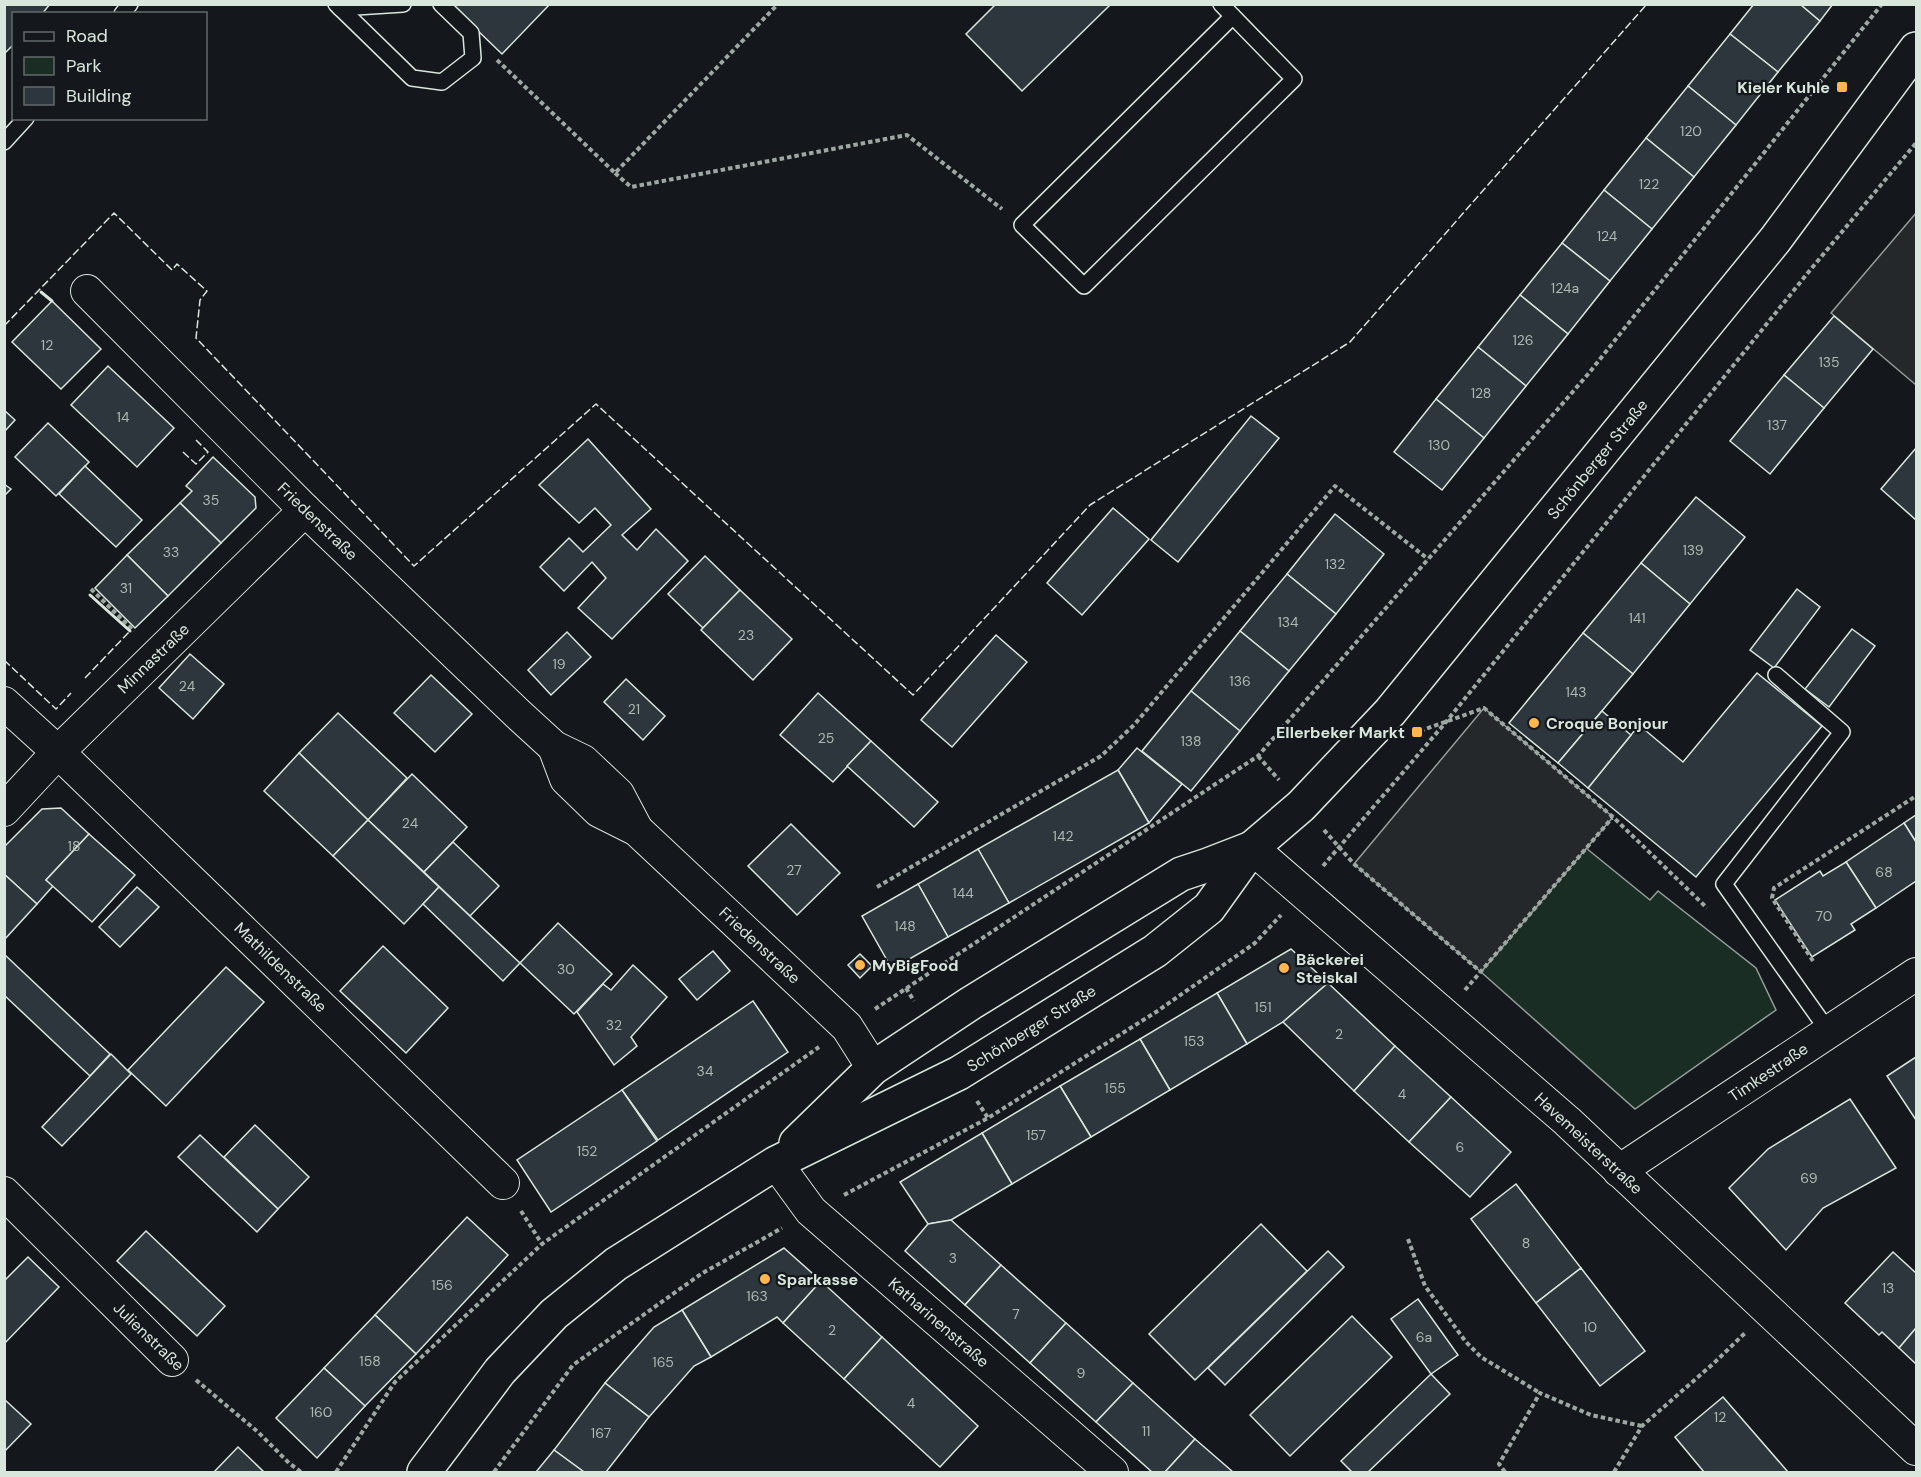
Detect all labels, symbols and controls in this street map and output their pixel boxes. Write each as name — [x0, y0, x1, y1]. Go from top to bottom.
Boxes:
legend — [12, 12, 207, 120]
text: Road — [66, 24, 108, 48]
text: Park — [66, 54, 102, 78]
place label: Kieler Kuhle — [1737, 77, 1830, 98]
marker: Kieler Kuhle — [1835, 80, 1849, 94]
text: Building — [66, 84, 131, 108]
house number: 120 — [1680, 122, 1702, 140]
house number: 122 — [1639, 175, 1659, 193]
house number: 124 — [1597, 227, 1618, 245]
house number: 124a — [1551, 279, 1579, 297]
house number: 126 — [1512, 331, 1534, 349]
house number: 12 — [41, 336, 53, 354]
house number: 135 — [1818, 353, 1840, 371]
house number: 128 — [1471, 384, 1491, 402]
street label: Schönberger Straße — [1542, 395, 1652, 524]
house number: 14 — [117, 408, 130, 426]
house number: 137 — [1767, 416, 1787, 434]
house number: 130 — [1428, 436, 1450, 454]
street label: Friedenstraße — [273, 478, 362, 565]
house number: 35 — [203, 491, 219, 509]
house number: 139 — [1682, 541, 1704, 559]
house number: 33 — [163, 543, 179, 561]
house number: 132 — [1325, 555, 1345, 573]
house number: 31 — [120, 579, 132, 597]
house number: 141 — [1628, 609, 1646, 627]
house number: 134 — [1277, 613, 1299, 631]
street label: Minnastraße — [113, 619, 194, 698]
house number: 23 — [738, 626, 754, 644]
house number: 19 — [552, 655, 566, 673]
house number: 136 — [1229, 672, 1251, 690]
house number: 24 — [179, 677, 196, 695]
house number: 143 — [1565, 683, 1587, 701]
house number: 21 — [628, 700, 640, 718]
place label: Croque Bonjour — [1546, 713, 1669, 734]
marker: Croque Bonjour — [1527, 716, 1541, 730]
place label: Ellerbeker Markt — [1276, 722, 1405, 743]
marker: Ellerbeker Markt — [1410, 725, 1424, 739]
house number: 25 — [818, 729, 834, 747]
house number: 138 — [1180, 732, 1202, 750]
house number: 24 — [402, 814, 419, 832]
house number: 142 — [1053, 827, 1073, 845]
house number: 18 — [68, 837, 80, 855]
house number: 27 — [786, 861, 802, 879]
house number: 68 — [1875, 863, 1893, 881]
house number: 144 — [952, 884, 974, 902]
street label: Friedenstraße — [715, 902, 805, 988]
house number: 70 — [1816, 907, 1832, 925]
house number: 148 — [894, 917, 916, 935]
street label: Mathildenstraße — [230, 918, 332, 1017]
place label: Bäckerei Steiskal — [1296, 949, 1364, 988]
place label: MyBigFood — [872, 955, 958, 976]
marker: MyBigFood — [853, 958, 867, 972]
house number: 30 — [557, 960, 575, 978]
marker: Bäckerei Steiskal — [1277, 961, 1291, 975]
street label: Schönberger Straße — [963, 980, 1100, 1077]
house number: 151 — [1254, 998, 1272, 1016]
house number: 32 — [606, 1016, 622, 1034]
house number: 2 — [1335, 1025, 1343, 1043]
house number: 153 — [1183, 1032, 1205, 1050]
street label: Timkestraße — [1724, 1038, 1812, 1107]
house number: 34 — [697, 1062, 714, 1080]
house number: 155 — [1104, 1079, 1126, 1097]
house number: 4 — [1398, 1085, 1407, 1103]
street label: Havemeisterstraße — [1530, 1088, 1647, 1199]
house number: 157 — [1026, 1126, 1046, 1144]
house number: 6 — [1456, 1138, 1464, 1156]
house number: 152 — [577, 1142, 597, 1160]
house number: 69 — [1800, 1169, 1818, 1187]
house number: 8 — [1522, 1234, 1530, 1252]
house number: 3 — [949, 1249, 957, 1267]
place label: Sparkasse — [777, 1269, 858, 1290]
marker: Sparkasse — [758, 1272, 772, 1286]
street label: Katharinenstraße — [884, 1273, 993, 1372]
house number: 156 — [431, 1276, 453, 1294]
house number: 13 — [1882, 1279, 1894, 1297]
house number: 163 — [746, 1287, 768, 1305]
street label: Julienstraße — [109, 1297, 189, 1375]
house number: 7 — [1012, 1305, 1020, 1323]
house number: 10 — [1583, 1318, 1597, 1336]
house number: 2 — [828, 1321, 836, 1339]
house number: 6a — [1416, 1328, 1432, 1346]
house number: 158 — [359, 1352, 381, 1370]
house number: 165 — [652, 1353, 674, 1371]
house number: 9 — [1077, 1364, 1086, 1382]
house number: 4 — [907, 1394, 916, 1412]
house number: 160 — [310, 1403, 332, 1421]
house number: 12 — [1714, 1408, 1726, 1426]
house number: 11 — [1142, 1422, 1150, 1440]
house number: 167 — [591, 1424, 611, 1442]

